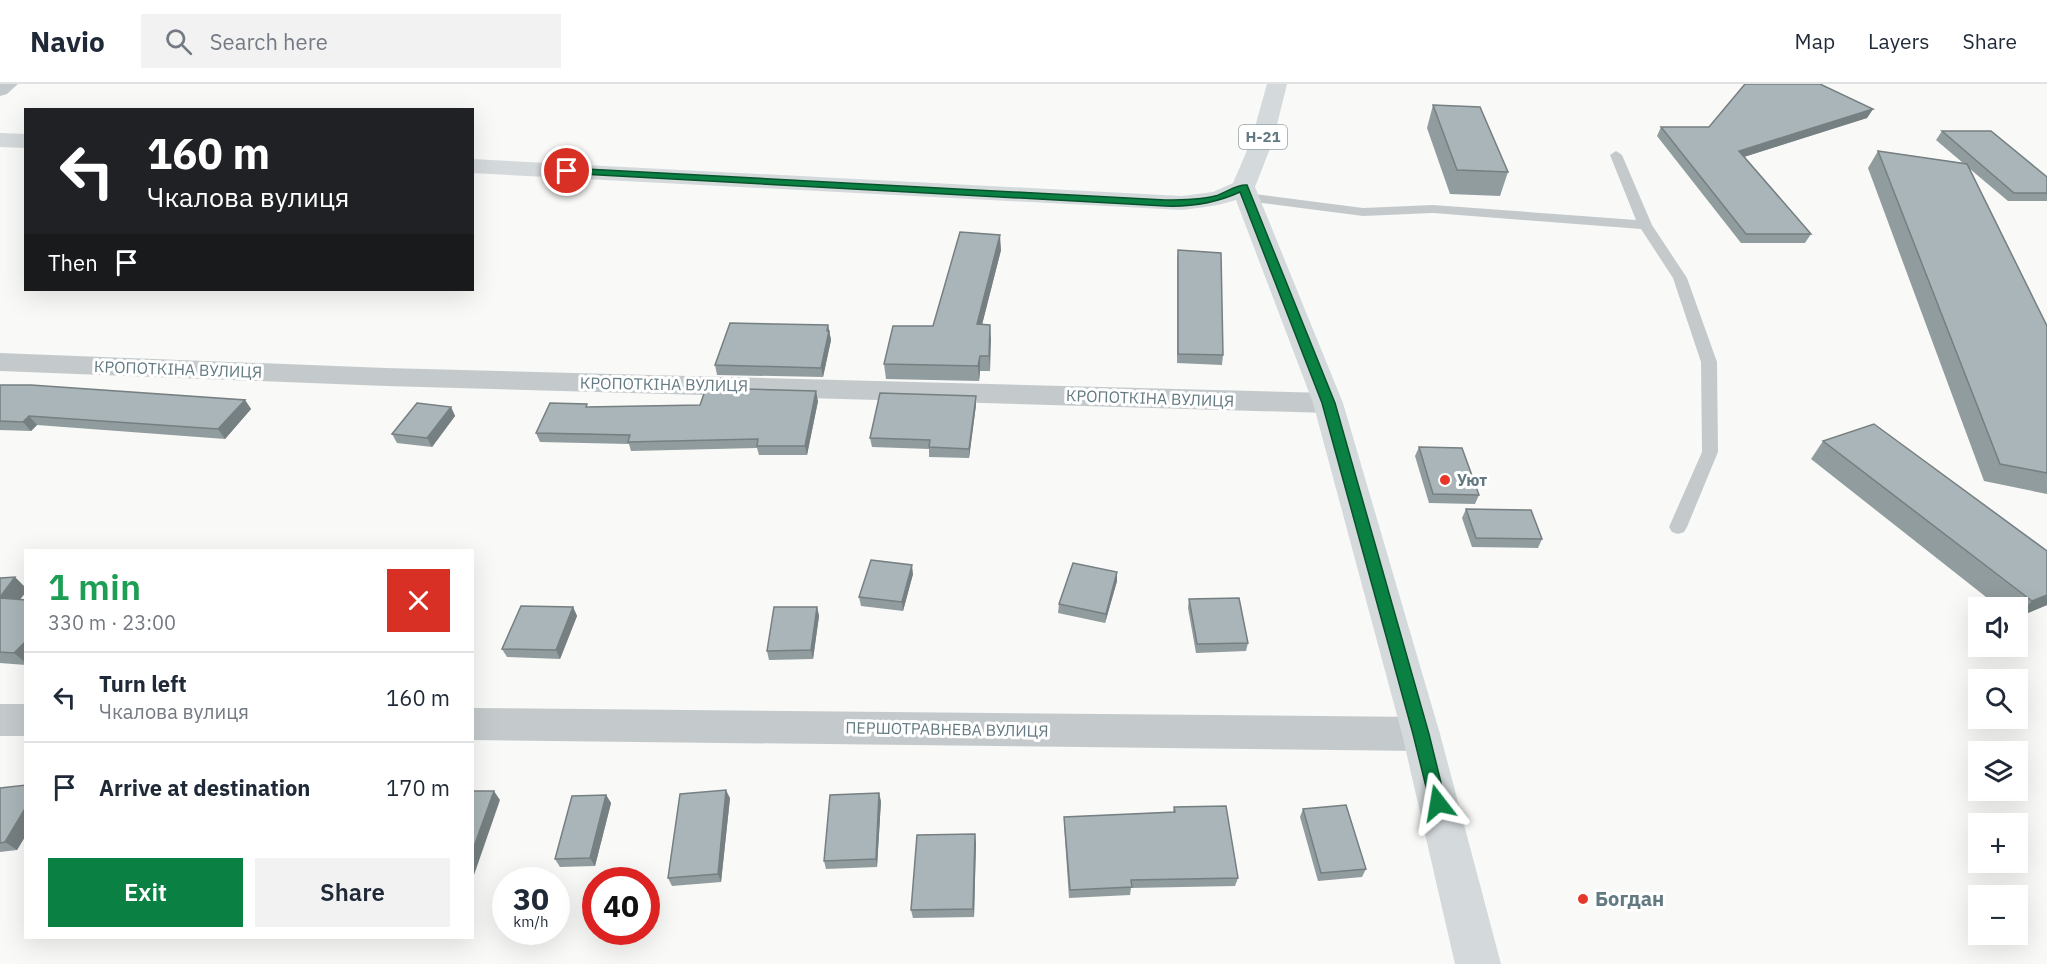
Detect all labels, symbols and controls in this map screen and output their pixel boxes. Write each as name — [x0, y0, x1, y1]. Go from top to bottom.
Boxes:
search box — [141, 14, 561, 68]
text: Navio — [30, 23, 105, 60]
icon: search — [162, 25, 195, 58]
text: Search here — [210, 27, 328, 56]
text: Map — [1795, 27, 1835, 55]
text: Layers — [1868, 27, 1930, 55]
text: Share — [1963, 27, 2017, 55]
road number: Н-21 — [1239, 125, 1287, 149]
text: 160 m — [147, 126, 270, 181]
icon: left — [48, 132, 126, 210]
pin — [541, 145, 592, 196]
icon: arrive — [550, 154, 583, 187]
text: Чкалова вулиця — [147, 179, 349, 214]
icon: arrive — [110, 246, 143, 279]
text: Then — [48, 248, 98, 277]
street label: КРОПОТКІНА ВУЛИЦЯ — [94, 356, 262, 382]
street label: КРОПОТКІНА ВУЛИЦЯ — [580, 373, 748, 395]
street label: КРОПОТКІНА ВУЛИЦЯ — [1066, 385, 1234, 411]
place label: Уют — [1457, 470, 1487, 490]
marker: Уют — [1438, 473, 1452, 487]
text: 1 min — [48, 563, 141, 610]
button: close — [387, 569, 450, 632]
map controls — [1968, 597, 2028, 945]
button: sound — [1968, 597, 2028, 657]
text: 330 m · 23:00 — [48, 609, 176, 636]
text: Turn left — [99, 669, 187, 698]
button: search — [1968, 669, 2028, 729]
icon: left — [48, 681, 81, 714]
text: 160 m — [386, 683, 450, 712]
text: Чкалова вулиця — [99, 698, 249, 725]
street label: ПЕРШОТРАВНЕВА ВУЛИЦЯ — [845, 717, 1049, 741]
button: layers — [1968, 741, 2028, 801]
icon: arrive — [48, 771, 81, 804]
position arrow — [1406, 771, 1470, 835]
text: Arrive at destination — [99, 773, 310, 802]
text: 170 m — [386, 773, 450, 802]
button: + — [1968, 813, 2028, 873]
button: Exit — [48, 858, 243, 927]
button: Share — [255, 858, 450, 927]
speed limit sign: 40 — [582, 867, 660, 945]
text: 30 — [513, 879, 549, 918]
place label: Богдан — [1595, 885, 1664, 912]
button: − — [1968, 885, 2028, 945]
marker: Богдан — [1576, 892, 1590, 906]
text: km/h — [513, 912, 549, 931]

